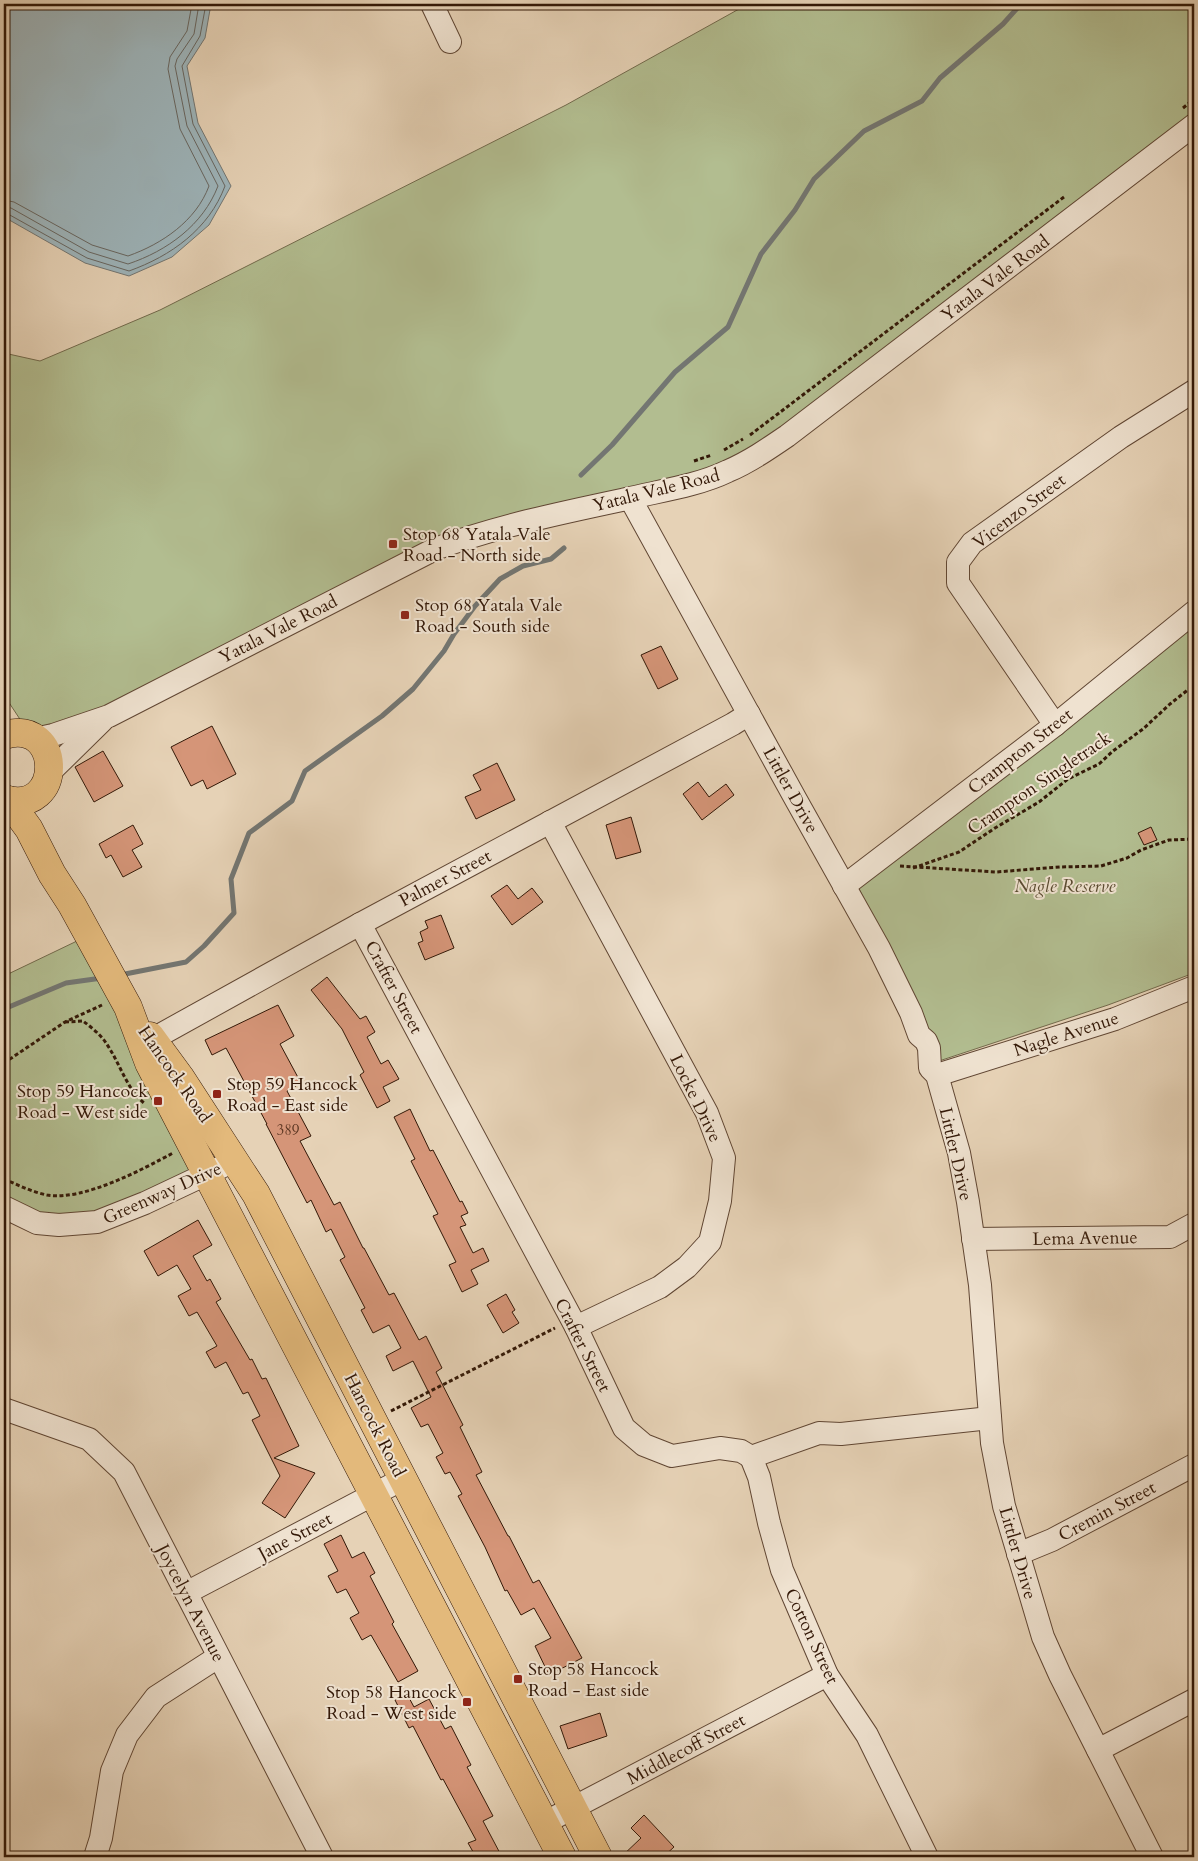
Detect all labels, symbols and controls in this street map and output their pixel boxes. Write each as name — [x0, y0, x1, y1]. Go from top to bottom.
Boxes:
street label: Yatala Vale Road — [936, 229, 1055, 328]
street label: Yatala Vale Road — [590, 463, 723, 518]
street label: Vicenzo Street — [968, 468, 1071, 555]
place label: Stop 68 Yatala Vale Road - North side — [403, 522, 551, 568]
marker: Stop 68 Yatala Vale Road - North side — [387, 538, 399, 550]
street label: Yatala Vale Road — [215, 589, 342, 670]
place label: Stop 68 Yatala Vale Road - South side — [415, 593, 563, 639]
marker: Stop 68 Yatala Vale Road - South side — [399, 609, 411, 621]
street label: Crampton Street — [963, 702, 1078, 800]
street label: Crampton Singletrack — [962, 726, 1116, 841]
street label: Littler Drive — [757, 743, 825, 838]
street label: Palmer Street — [395, 844, 496, 913]
park label: Nagle Reserve — [1014, 874, 1117, 899]
street label: Crafter Street — [359, 936, 429, 1038]
street label: Nagle Avenue — [1010, 1006, 1122, 1063]
street label: Hancock Road — [132, 1021, 218, 1128]
street label: Locke Drive — [663, 1050, 728, 1146]
place label: Stop 59 Hancock Road - East side — [227, 1072, 358, 1118]
place label: Stop 59 Hancock Road - West side — [17, 1079, 148, 1125]
marker: Stop 59 Hancock Road - East side — [211, 1088, 223, 1100]
marker: Stop 59 Hancock Road - West side — [152, 1095, 164, 1107]
street label: Littler Drive — [933, 1105, 978, 1203]
house number: 389 — [276, 1120, 300, 1140]
street label: Greenway Drive — [99, 1156, 226, 1231]
street label: Lema Avenue — [1032, 1225, 1138, 1252]
street label: Crafter Street — [548, 1294, 617, 1397]
street label: Hancock Road — [338, 1369, 412, 1482]
street label: Cremin Street — [1054, 1475, 1161, 1548]
street label: Littler Drive — [992, 1504, 1043, 1602]
street label: Jane Street — [251, 1506, 337, 1568]
street label: Joycelyn Avenue — [149, 1537, 231, 1666]
street label: Cotton Street — [778, 1584, 845, 1688]
place label: Stop 58 Hancock Road - East side — [528, 1657, 659, 1703]
marker: Stop 58 Hancock Road - East side — [512, 1673, 524, 1685]
place label: Stop 58 Hancock Road - West side — [326, 1680, 457, 1726]
marker: Stop 58 Hancock Road - West side — [461, 1696, 473, 1708]
street label: Middlecoff Street — [623, 1708, 750, 1791]

